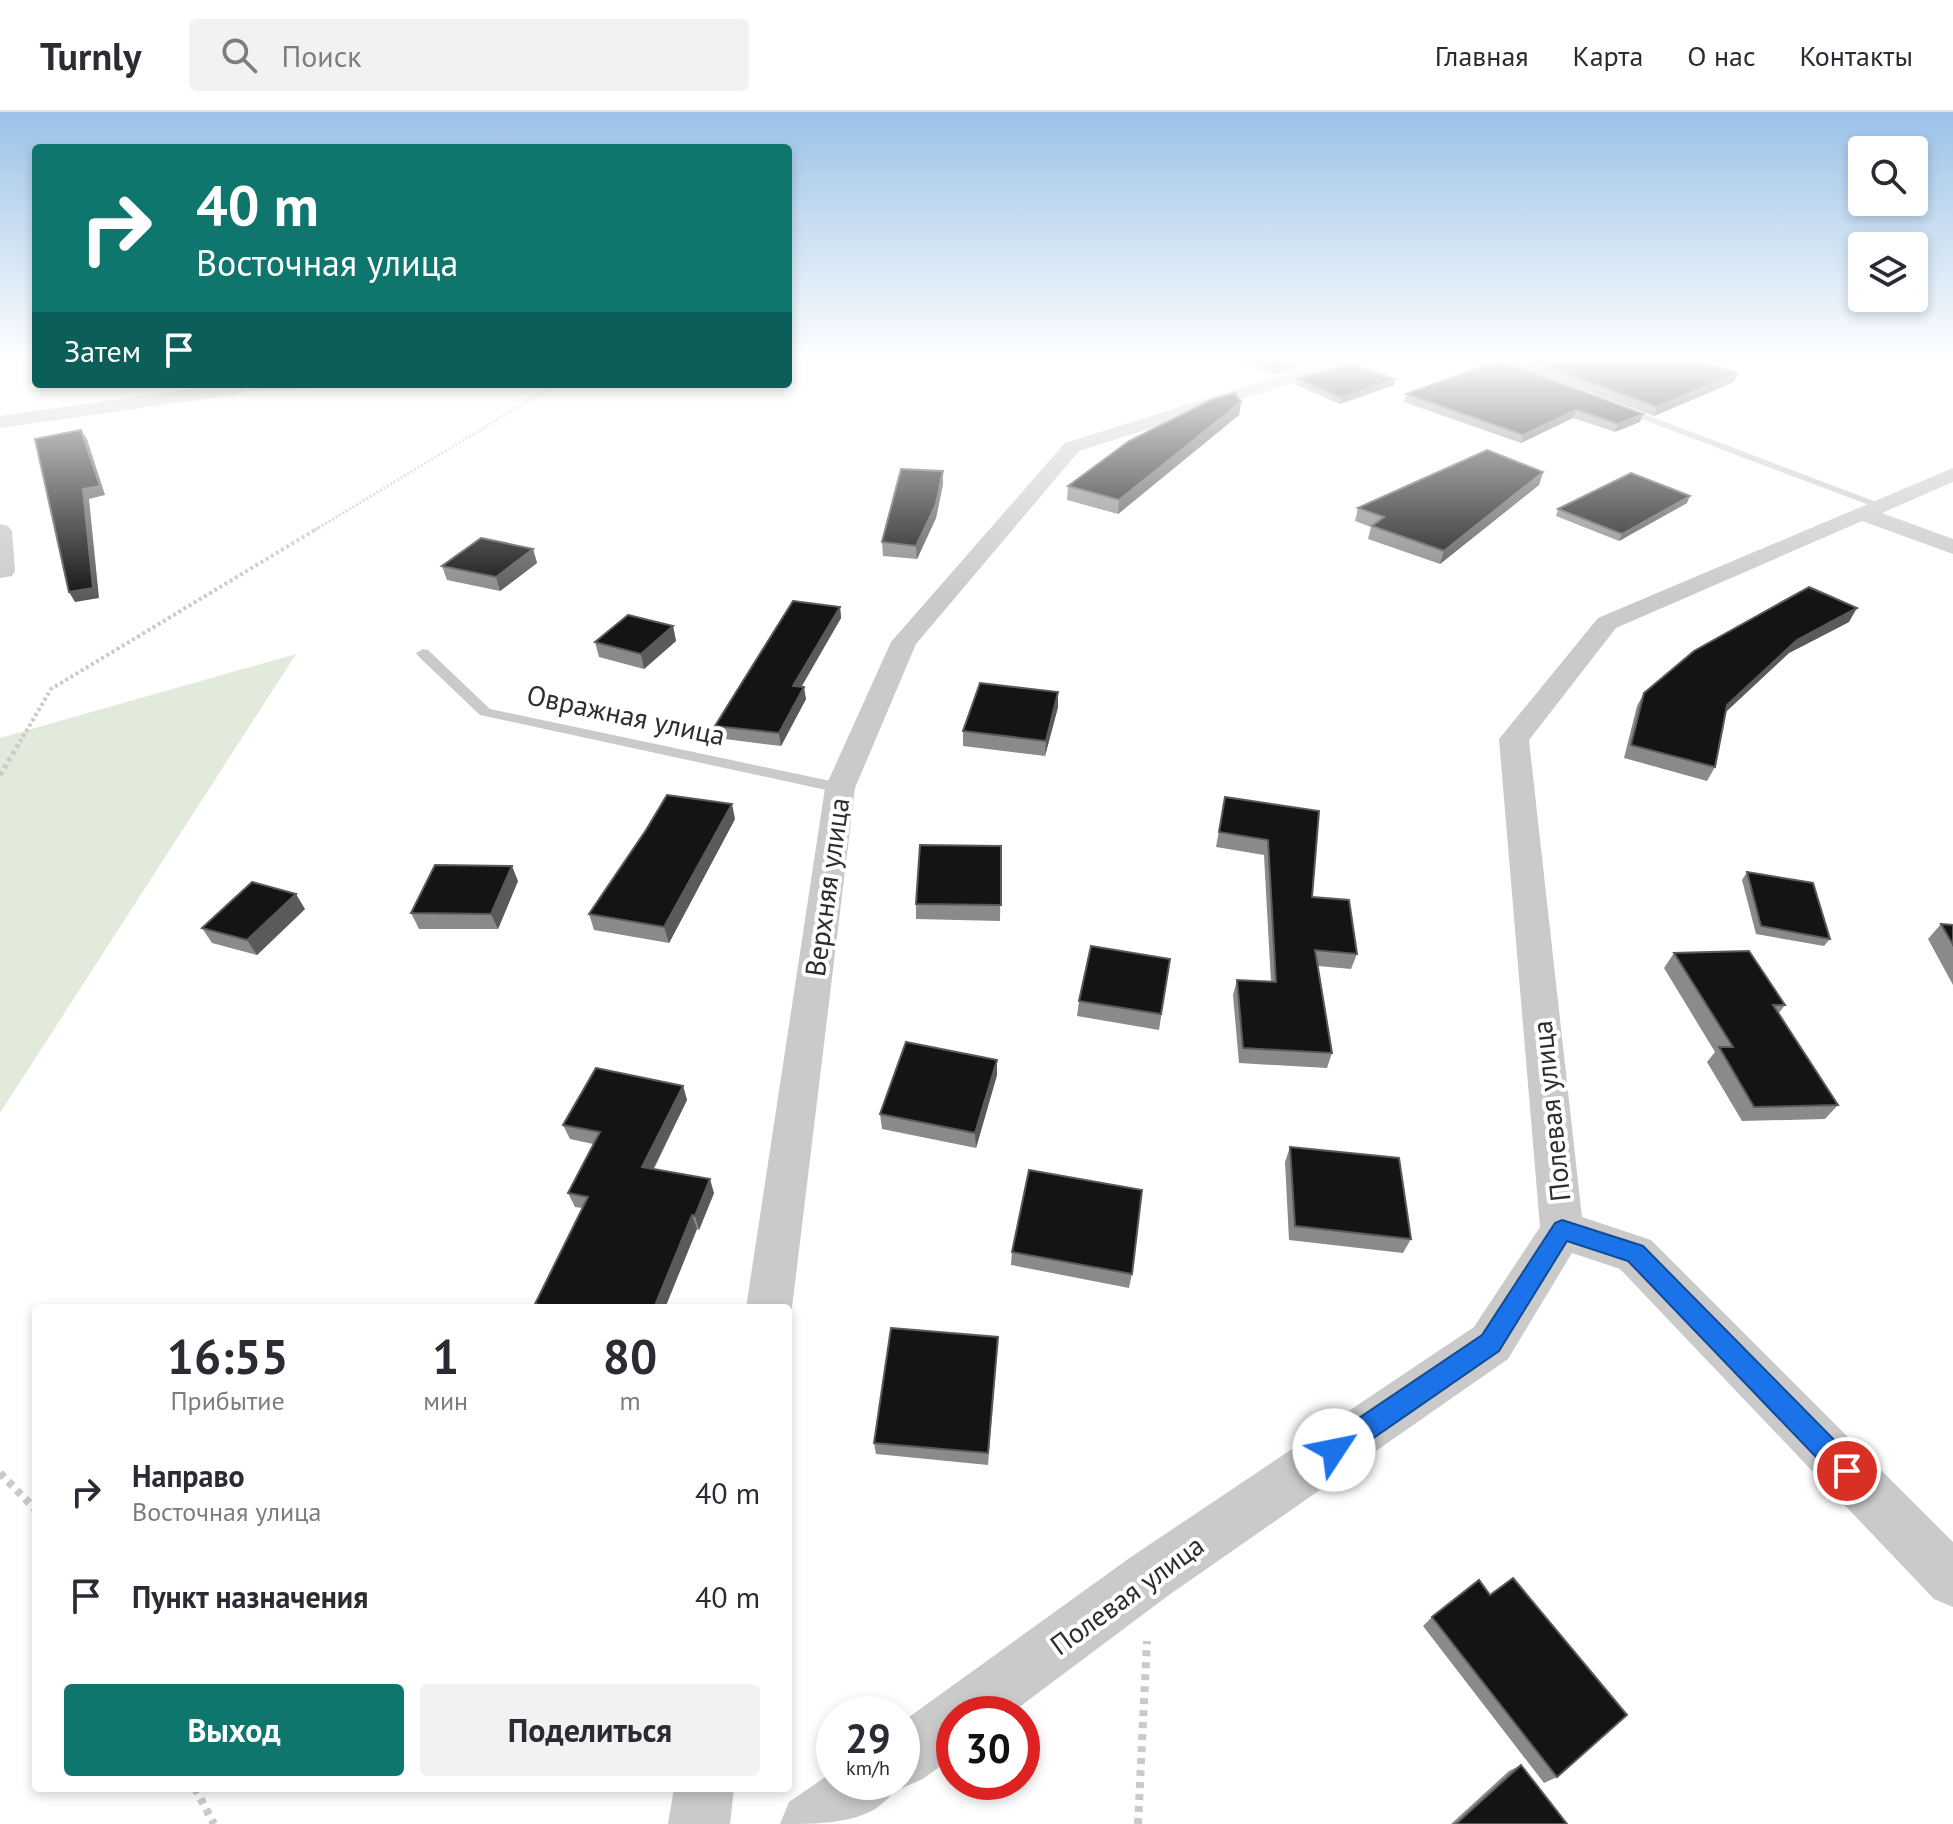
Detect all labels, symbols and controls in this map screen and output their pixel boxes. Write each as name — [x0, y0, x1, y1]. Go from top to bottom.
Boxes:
search box — [189, 19, 749, 91]
text: Turnly — [40, 31, 141, 80]
icon: search — [217, 33, 261, 77]
text: Поиск — [281, 36, 362, 75]
text: Главная — [1435, 37, 1529, 74]
text: Карта — [1573, 37, 1643, 74]
text: О нас — [1687, 37, 1756, 74]
text: Контакты — [1800, 37, 1913, 74]
map controls — [1848, 136, 1928, 312]
button: search — [1848, 136, 1928, 216]
text: 40 m — [196, 169, 319, 241]
icon: right — [64, 176, 168, 280]
button: layers — [1848, 232, 1928, 312]
text: Восточная улица — [196, 239, 458, 286]
icon: arrive — [157, 328, 201, 372]
text: Затем — [64, 331, 141, 370]
street label: Овражная улица — [524, 675, 729, 754]
street label: Верхняя улица — [796, 795, 857, 979]
street label: Полевая улица — [1523, 1019, 1578, 1203]
text: 16:55 — [167, 1325, 288, 1387]
text: 1 — [432, 1325, 459, 1387]
text: 80 — [603, 1325, 657, 1387]
text: Прибытие — [170, 1384, 285, 1417]
text: мин — [423, 1384, 468, 1417]
text: m — [620, 1384, 641, 1417]
position arrow — [1292, 1408, 1376, 1492]
pin — [1813, 1437, 1881, 1505]
icon: arrive — [1825, 1449, 1869, 1493]
text: Направо — [132, 1456, 245, 1495]
icon: right — [64, 1470, 108, 1514]
text: 40 m — [695, 1473, 760, 1512]
text: Восточная улица — [132, 1495, 321, 1528]
street label: Полевая улица — [1042, 1526, 1211, 1663]
icon: arrive — [64, 1574, 108, 1618]
text: Пункт назначения — [132, 1577, 368, 1616]
text: 40 m — [695, 1577, 760, 1616]
button: Выход — [64, 1684, 404, 1776]
button: Поделиться — [420, 1684, 760, 1776]
speed limit sign: 30 — [936, 1696, 1040, 1800]
text: 29 — [845, 1712, 891, 1764]
text: km/h — [846, 1755, 890, 1781]

